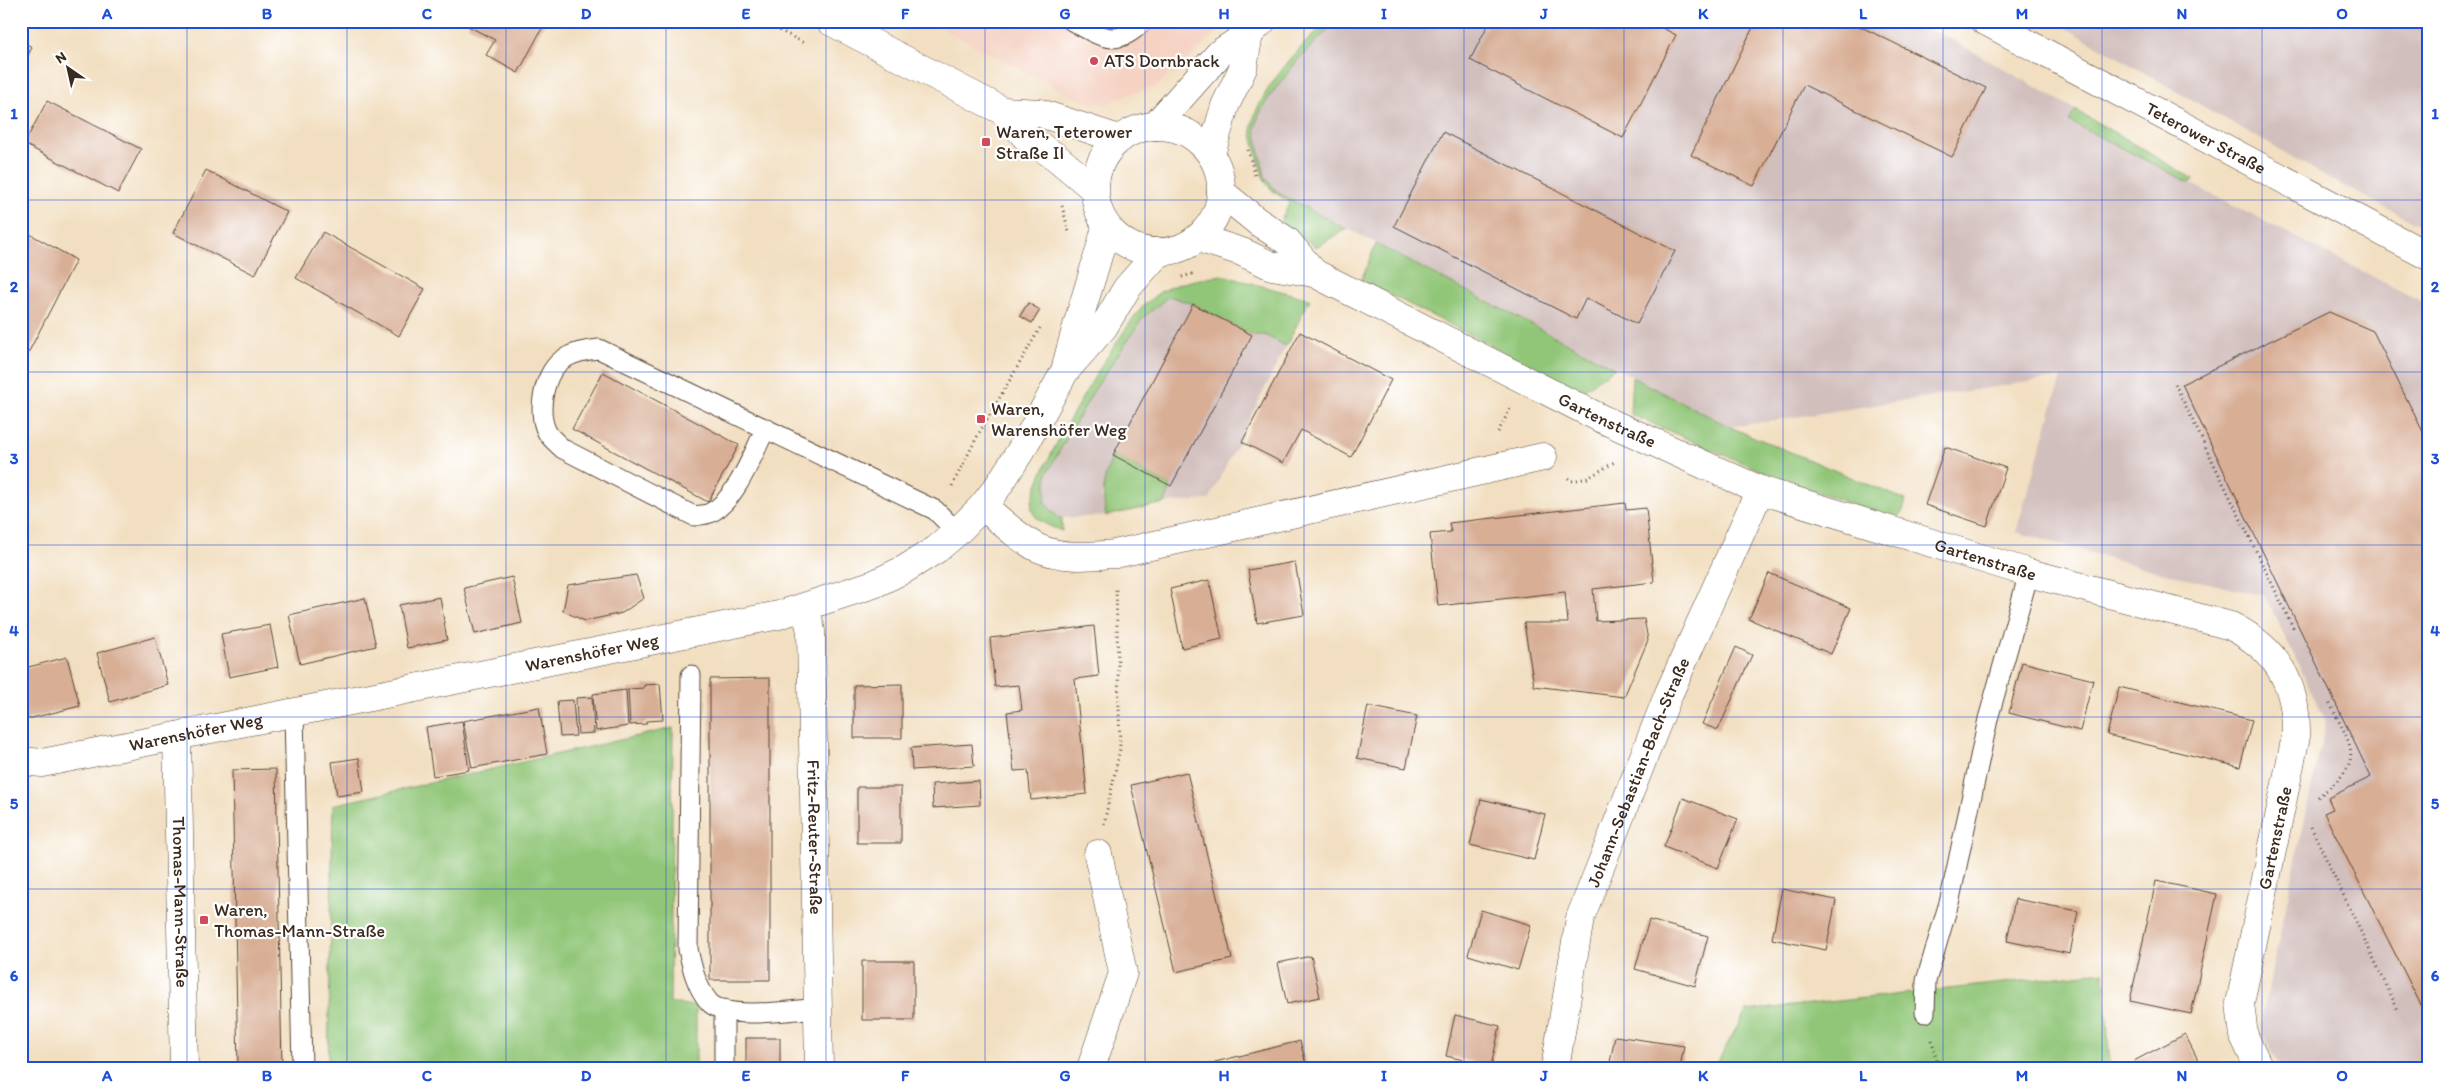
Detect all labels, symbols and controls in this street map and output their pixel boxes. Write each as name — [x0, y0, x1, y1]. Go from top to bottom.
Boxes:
text: A — [101, 4, 113, 23]
text: B — [262, 4, 273, 23]
text: C — [422, 4, 433, 23]
text: D — [581, 4, 592, 23]
text: E — [742, 4, 751, 23]
text: F — [901, 4, 910, 23]
text: G — [1059, 4, 1071, 23]
text: H — [1218, 4, 1230, 23]
text: I — [1381, 4, 1387, 23]
text: J — [1539, 4, 1548, 23]
text: K — [1698, 4, 1709, 23]
text: L — [1859, 4, 1868, 23]
text: M — [2016, 4, 2028, 23]
text: N — [2177, 4, 2187, 23]
text: O — [2336, 4, 2348, 23]
north arrow — [42, 42, 92, 92]
text: N — [52, 48, 70, 67]
place label: ATS Dornbrack — [1104, 50, 1220, 72]
marker: ATS Dornbrack — [1088, 55, 1100, 67]
street label: Teterower Straße — [2142, 97, 2270, 179]
text: 1 — [10, 104, 18, 123]
text: 1 — [2431, 104, 2439, 123]
place label: Waren, Teterower Straße II — [996, 121, 1133, 164]
marker: Waren, Teterower Straße II — [980, 136, 992, 148]
text: 2 — [10, 277, 19, 296]
text: 2 — [2431, 277, 2440, 296]
street label: Gartenstraße — [1555, 388, 1659, 453]
place label: Waren, Warenshöfer Weg — [991, 398, 1127, 441]
marker: Waren, Warenshöfer Weg — [975, 413, 987, 425]
text: 3 — [10, 449, 19, 468]
text: 3 — [2431, 449, 2440, 468]
street label: Gartenstraße — [1932, 534, 2039, 585]
text: 4 — [9, 621, 19, 640]
text: 4 — [2430, 621, 2440, 640]
street label: Warenshöfer Weg — [523, 628, 661, 677]
street label: Johann-Sebastian-Bach-Straße — [1582, 654, 1695, 890]
street label: Warenshöfer Weg — [127, 708, 265, 756]
street label: Fritz-Reuter-Straße — [802, 760, 827, 915]
street label: Gartenstraße — [2253, 784, 2297, 892]
text: 5 — [10, 794, 19, 813]
text: 5 — [2431, 794, 2440, 813]
street label: Thomas-Mann-Straße — [168, 816, 193, 988]
place label: Waren, Thomas-Mann-Straße — [214, 899, 385, 942]
marker: Waren, Thomas-Mann-Straße — [198, 914, 210, 926]
text: 6 — [10, 966, 19, 985]
text: 6 — [2431, 966, 2440, 985]
text: A — [101, 1066, 113, 1085]
text: B — [262, 1066, 273, 1085]
text: C — [422, 1066, 433, 1085]
text: D — [581, 1066, 592, 1085]
text: E — [742, 1066, 751, 1085]
text: F — [901, 1066, 910, 1085]
text: G — [1059, 1066, 1071, 1085]
text: H — [1218, 1066, 1230, 1085]
text: I — [1381, 1066, 1387, 1085]
text: J — [1539, 1066, 1548, 1085]
text: K — [1698, 1066, 1709, 1085]
text: L — [1859, 1066, 1868, 1085]
text: M — [2016, 1066, 2028, 1085]
text: N — [2177, 1066, 2187, 1085]
text: O — [2336, 1066, 2348, 1085]

